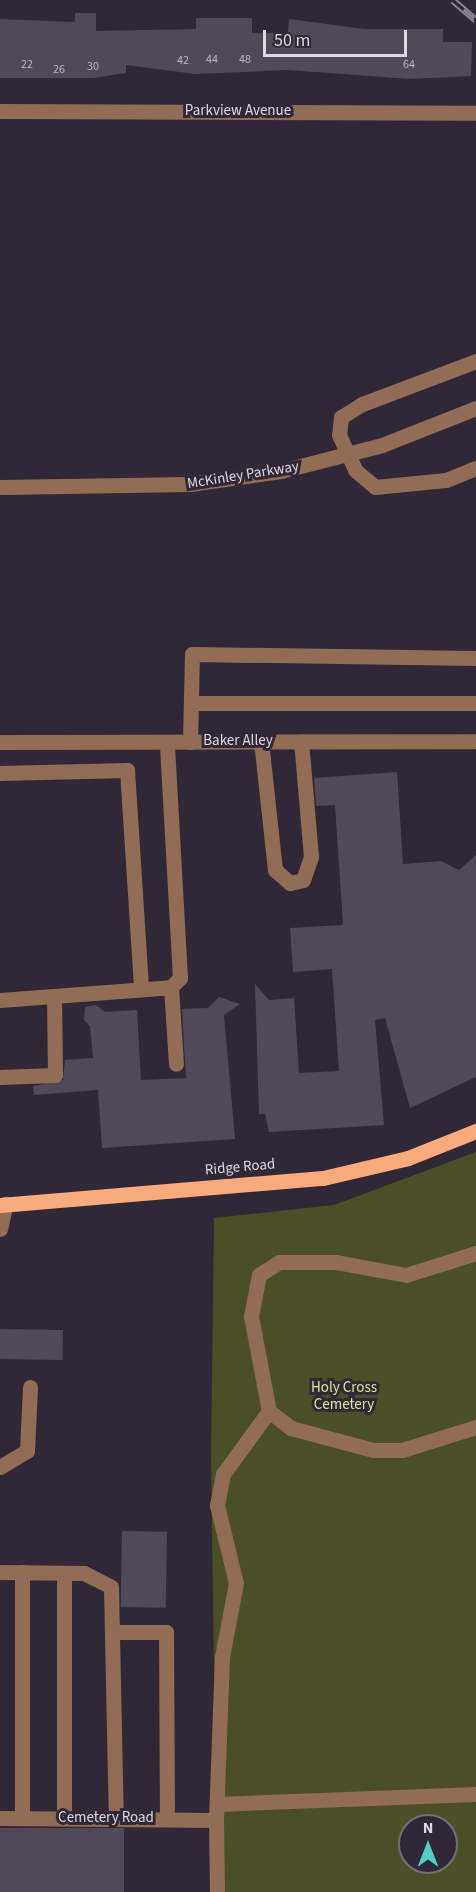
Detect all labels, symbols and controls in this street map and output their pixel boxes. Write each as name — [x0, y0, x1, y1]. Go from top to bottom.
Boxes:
scale bar — [266, 18, 410, 56]
text: 50 m — [274, 28, 310, 53]
house number: 44 — [206, 53, 218, 67]
house number: 48 — [239, 53, 251, 67]
house number: 42 — [177, 54, 189, 68]
house number: 22 — [21, 58, 33, 72]
house number: 64 — [403, 58, 415, 72]
house number: 30 — [87, 60, 99, 74]
house number: 26 — [53, 63, 65, 77]
street label: Parkview Avenue — [185, 102, 291, 120]
street label: McKinley Parkway — [186, 457, 300, 493]
street label: Baker Alley — [203, 732, 273, 750]
street label: Ridge Road — [204, 1155, 276, 1179]
park label: Holy Cross Cemetery — [311, 1378, 377, 1413]
street label: Cemetery Road — [58, 1809, 154, 1827]
north arrow — [398, 1814, 458, 1874]
text: N — [423, 1817, 433, 1839]

